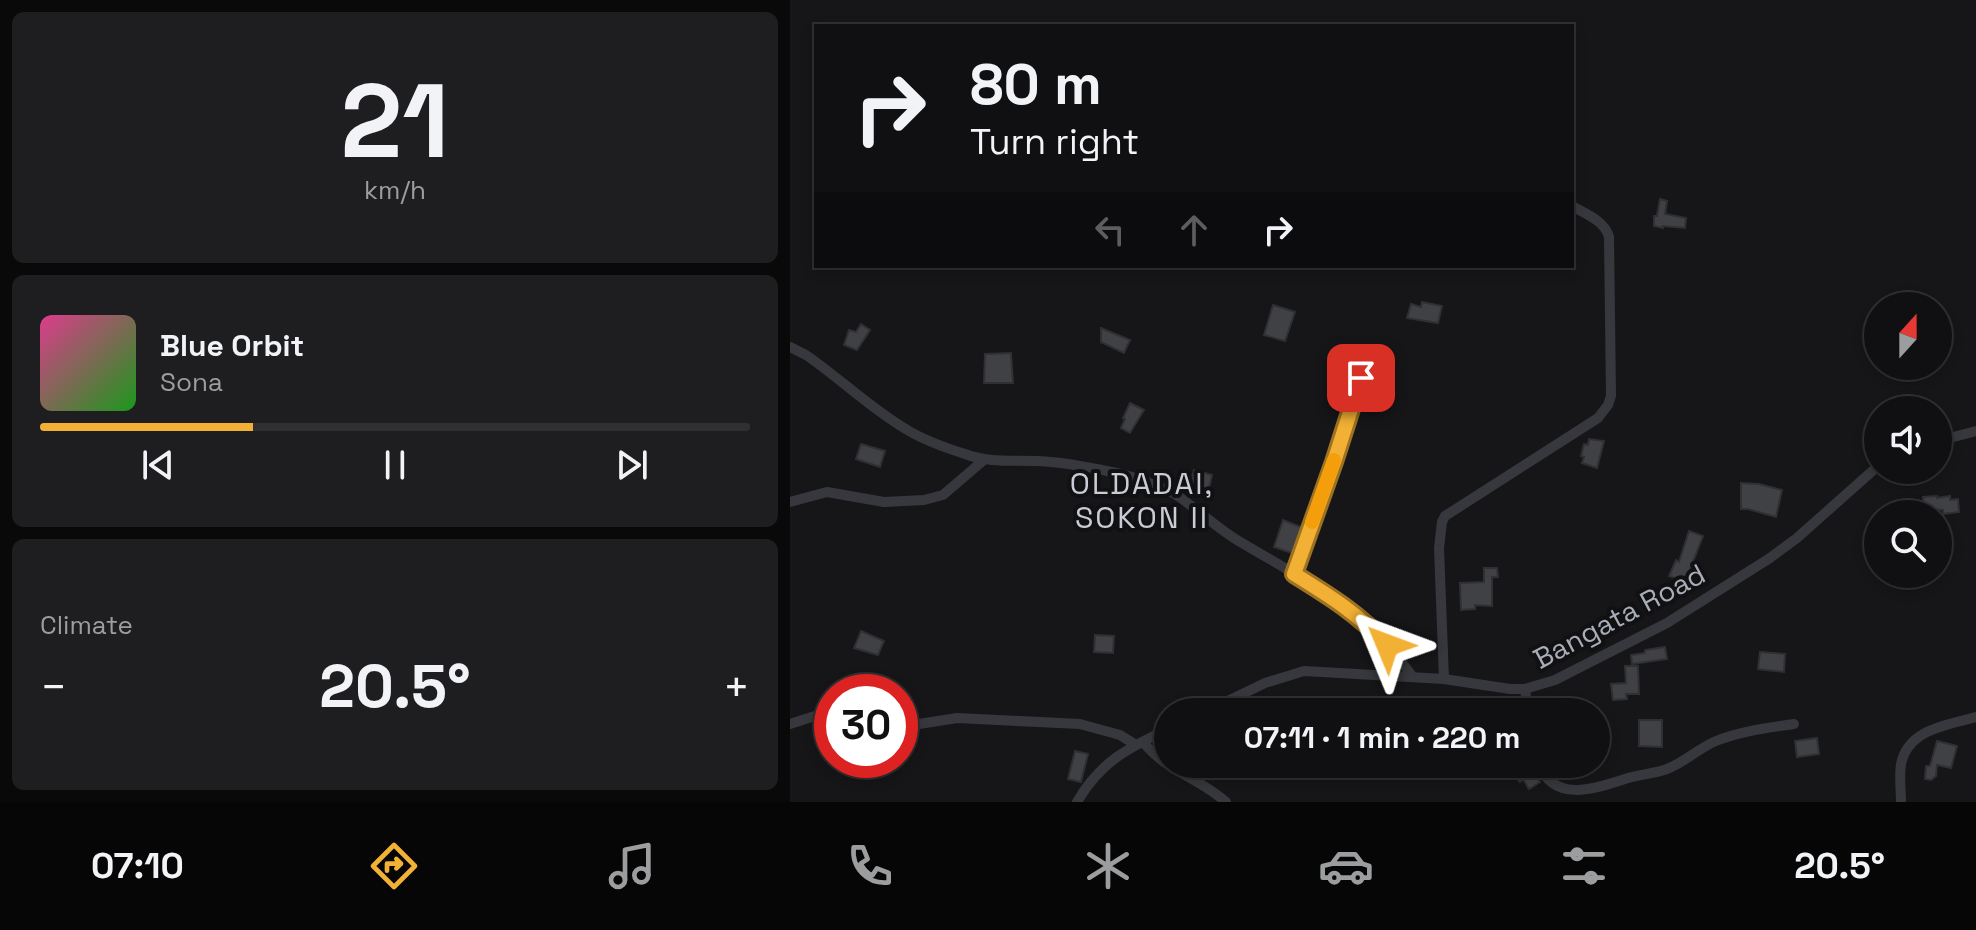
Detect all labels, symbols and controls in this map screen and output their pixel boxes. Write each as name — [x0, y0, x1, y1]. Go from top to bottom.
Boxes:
text: 80 m — [970, 49, 1102, 120]
text: 21 — [341, 55, 449, 187]
icon: right — [838, 56, 942, 160]
text: Turn right — [970, 119, 1139, 165]
text: km/h — [364, 173, 426, 207]
icon: left — [1088, 208, 1132, 252]
icon: ahead — [1172, 208, 1216, 252]
icon: right — [1256, 208, 1300, 252]
north arrow — [1864, 292, 1952, 380]
map controls — [1864, 292, 1952, 588]
text: Blue Orbit — [160, 326, 304, 365]
pin — [1327, 344, 1395, 412]
icon: arrive — [1339, 356, 1383, 400]
text: Sona — [160, 365, 223, 399]
button: sound — [1864, 396, 1952, 484]
icon: previous — [136, 443, 180, 487]
icon: pause — [373, 443, 417, 487]
icon: next — [610, 443, 654, 487]
district label: OLDADAI, SOKON II — [1070, 464, 1214, 537]
button: search — [1864, 500, 1952, 588]
street label: Bangata Road — [1527, 556, 1711, 676]
position arrow — [1345, 603, 1429, 687]
text: Climate — [40, 608, 133, 642]
text: 20.5° — [319, 648, 471, 725]
text: − — [40, 659, 67, 715]
text: + — [723, 659, 750, 715]
speed limit sign: 30 — [814, 674, 918, 778]
text: 07:11 · 1 min · 220 m — [1244, 718, 1520, 757]
icon: directions — [366, 838, 422, 894]
icon: music — [604, 838, 660, 894]
icon: phone — [842, 838, 898, 894]
icon: climate — [1080, 838, 1136, 894]
icon: car — [1318, 838, 1374, 894]
icon: filters — [1556, 838, 1612, 894]
text: 07:10 — [91, 843, 184, 889]
text: 20.5° — [1794, 843, 1885, 889]

